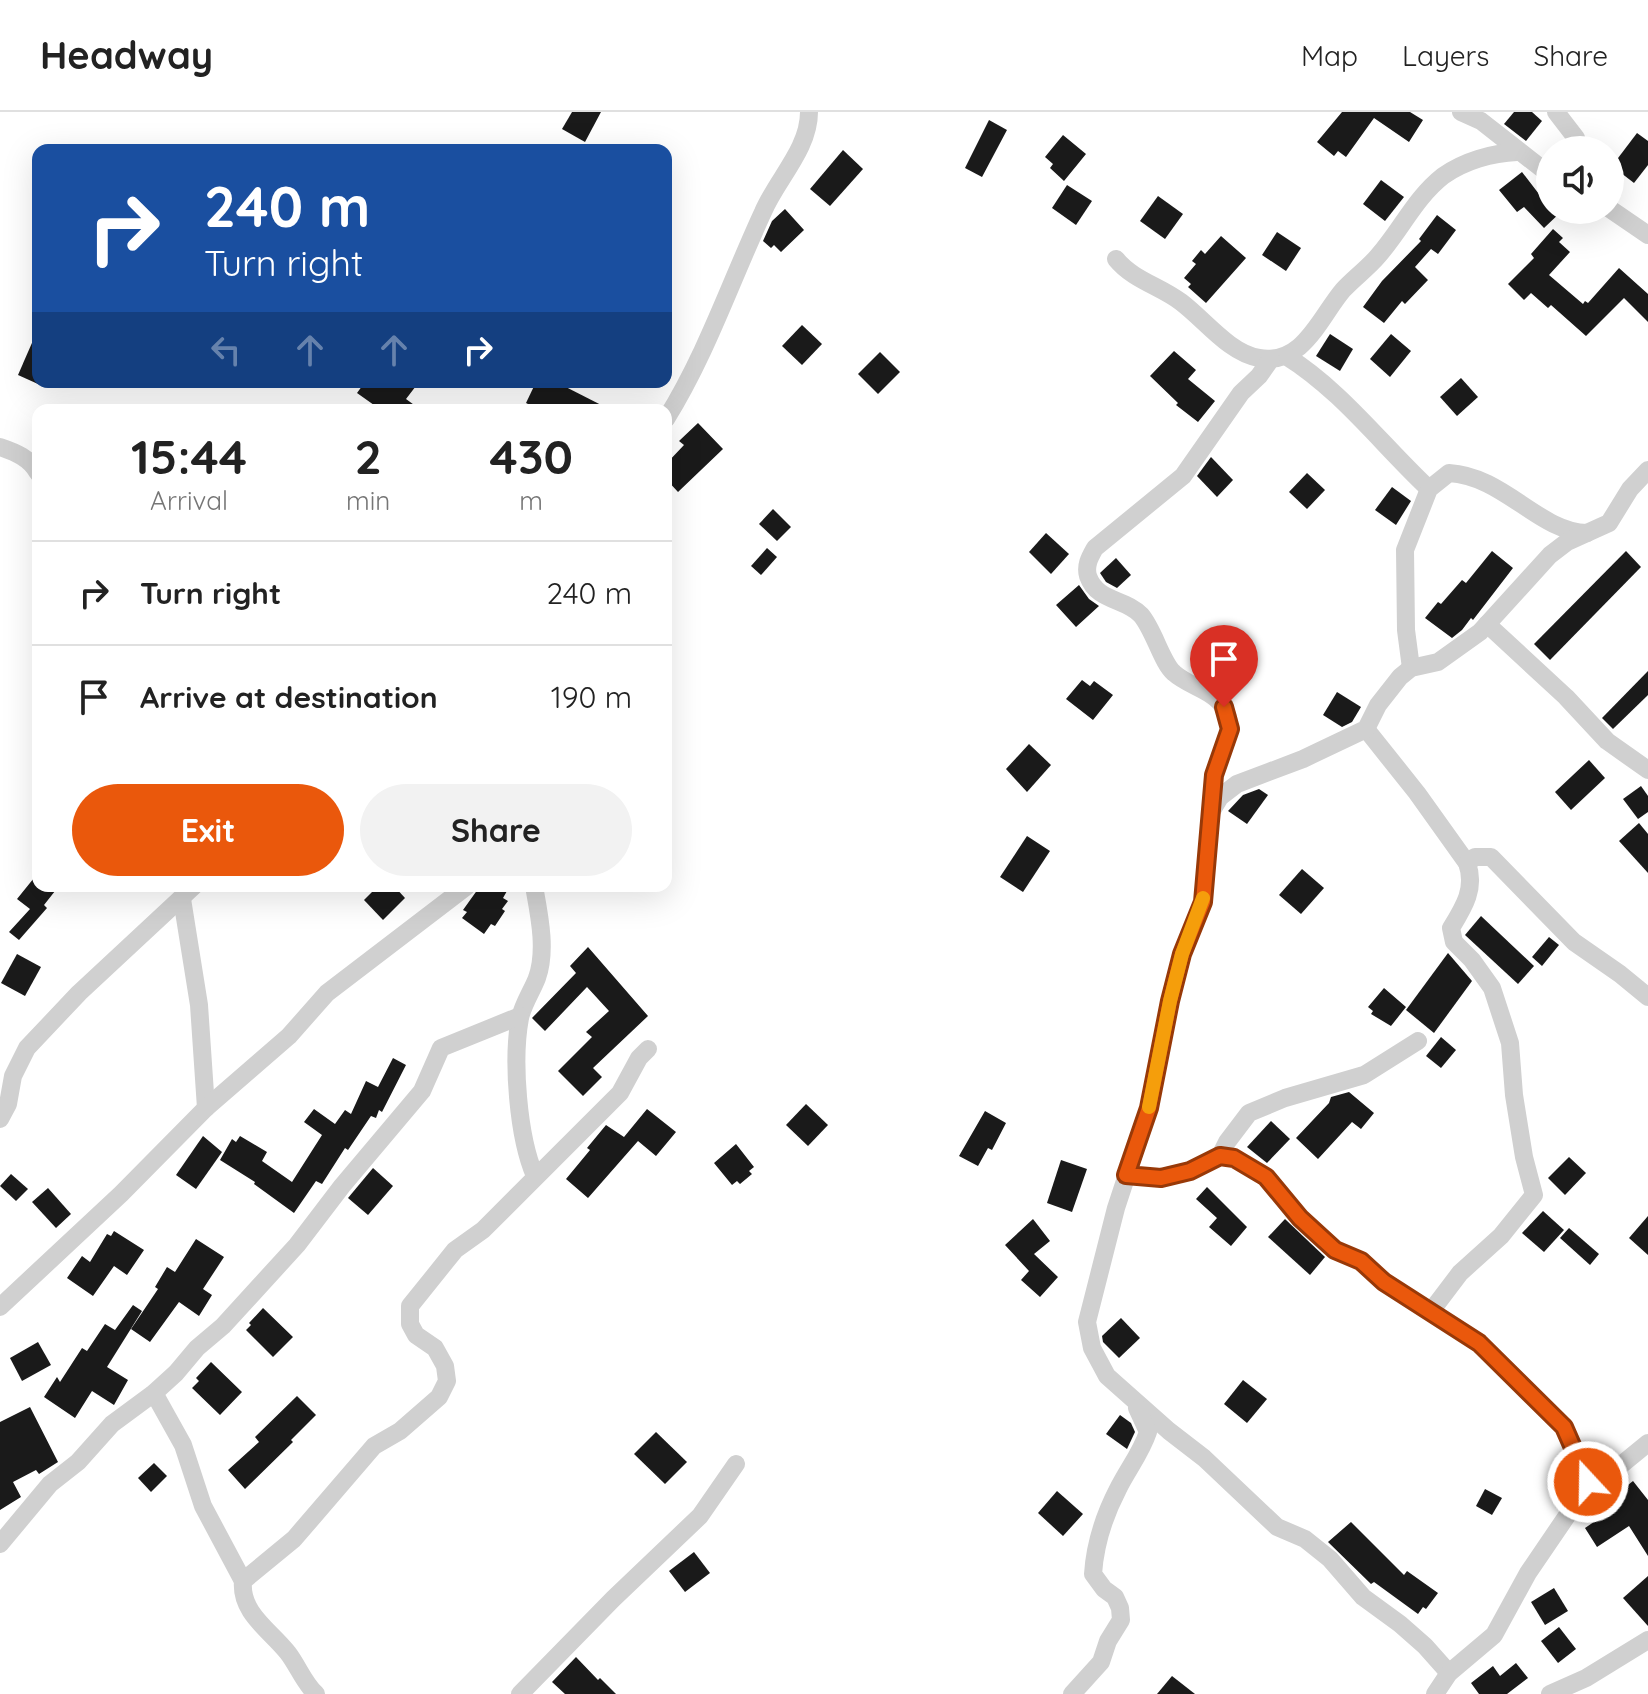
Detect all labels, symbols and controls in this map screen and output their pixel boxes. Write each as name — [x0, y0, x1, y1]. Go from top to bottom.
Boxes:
text: Headway — [40, 31, 213, 79]
text: Map — [1301, 38, 1358, 73]
text: Layers — [1402, 38, 1489, 73]
text: Share — [1533, 38, 1608, 73]
map controls — [1536, 136, 1624, 224]
button: sound — [1536, 136, 1624, 224]
text: 240 m — [204, 171, 371, 241]
icon: right — [72, 176, 176, 280]
text: Turn right — [204, 240, 363, 285]
icon: left — [204, 328, 248, 372]
icon: ahead — [288, 328, 332, 372]
icon: ahead — [372, 328, 416, 372]
icon: right — [456, 328, 500, 372]
text: 15:44 — [131, 426, 247, 486]
text: 2 — [355, 426, 382, 486]
text: 430 — [489, 426, 573, 486]
text: Arrival — [150, 484, 228, 517]
text: min — [346, 484, 390, 517]
text: m — [519, 484, 543, 517]
icon: right — [72, 571, 116, 615]
text: Turn right — [140, 574, 281, 612]
text: 240 m — [547, 574, 632, 612]
pin — [1190, 625, 1258, 707]
icon: arrive — [1202, 637, 1246, 681]
icon: arrive — [72, 675, 116, 719]
text: Arrive at destination — [140, 678, 438, 716]
text: 190 m — [551, 678, 632, 716]
button: Exit — [72, 784, 344, 876]
button: Share — [360, 784, 632, 876]
position arrow — [1546, 1440, 1630, 1524]

